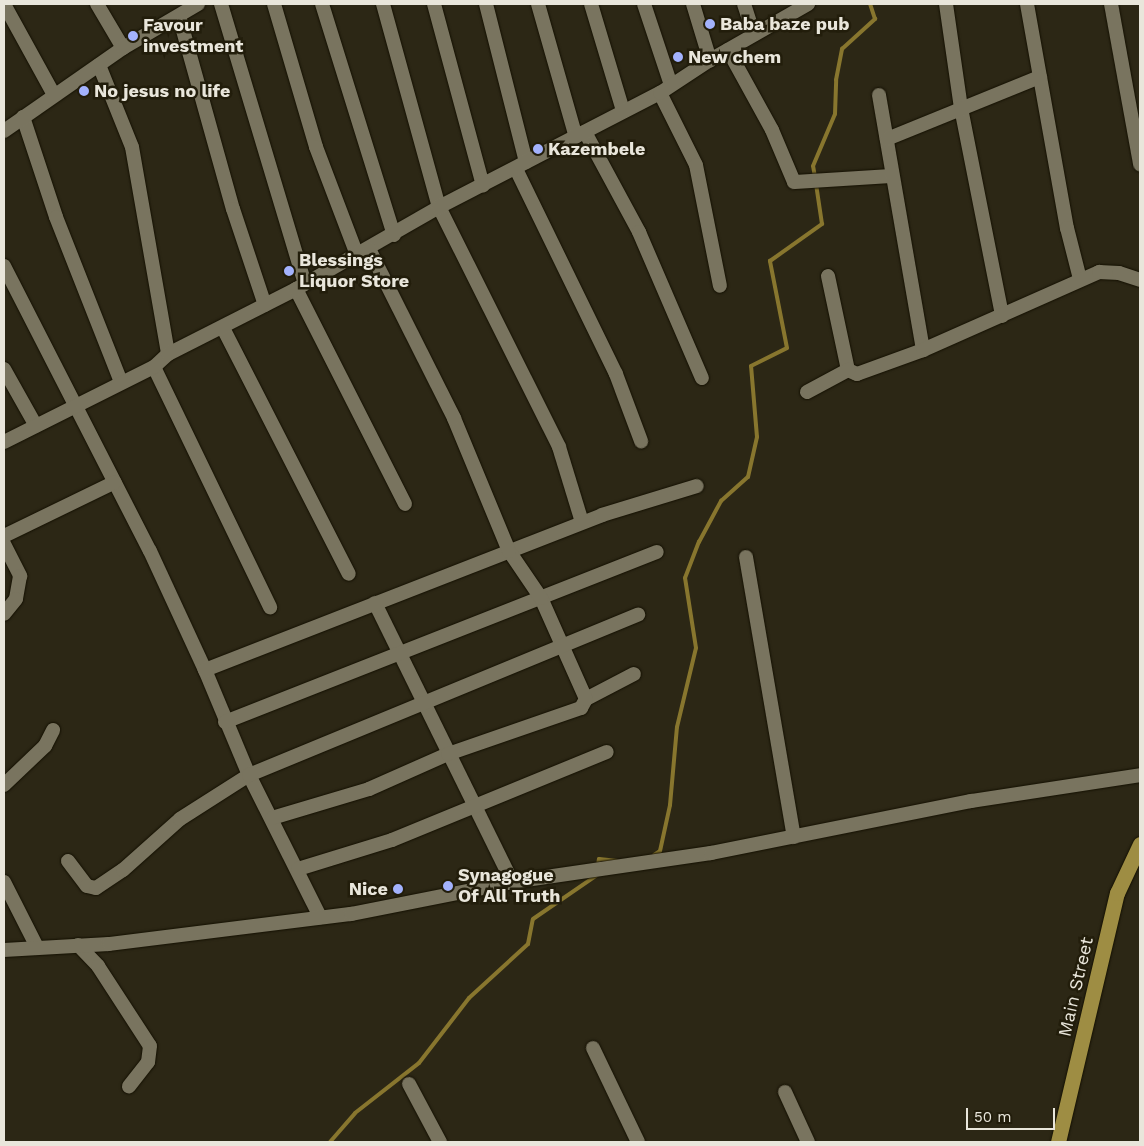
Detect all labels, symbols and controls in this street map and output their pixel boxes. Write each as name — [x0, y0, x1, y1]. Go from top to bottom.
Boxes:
place label: Baba baze pub — [720, 13, 850, 35]
place label: Favour investment — [143, 15, 243, 58]
marker: Baba baze pub — [704, 18, 716, 30]
marker: Favour investment — [127, 30, 139, 42]
place label: New chem — [688, 46, 782, 68]
marker: New chem — [672, 51, 684, 63]
place label: No jesus no life — [94, 80, 230, 102]
marker: No jesus no life — [78, 85, 90, 97]
place label: Kazembele — [548, 138, 645, 160]
marker: Kazembele — [532, 143, 544, 155]
place label: Blessings Liquor Store — [299, 250, 409, 292]
marker: Blessings Liquor Store — [283, 265, 295, 277]
place label: Synagogue Of All Truth — [458, 865, 562, 908]
place label: Nice — [349, 878, 388, 900]
marker: Synagogue Of All Truth — [442, 880, 454, 892]
marker: Nice — [392, 883, 404, 895]
street label: Main Street — [1054, 935, 1098, 1039]
scale bar — [969, 1098, 1058, 1130]
text: 50 m — [974, 1108, 1011, 1126]

